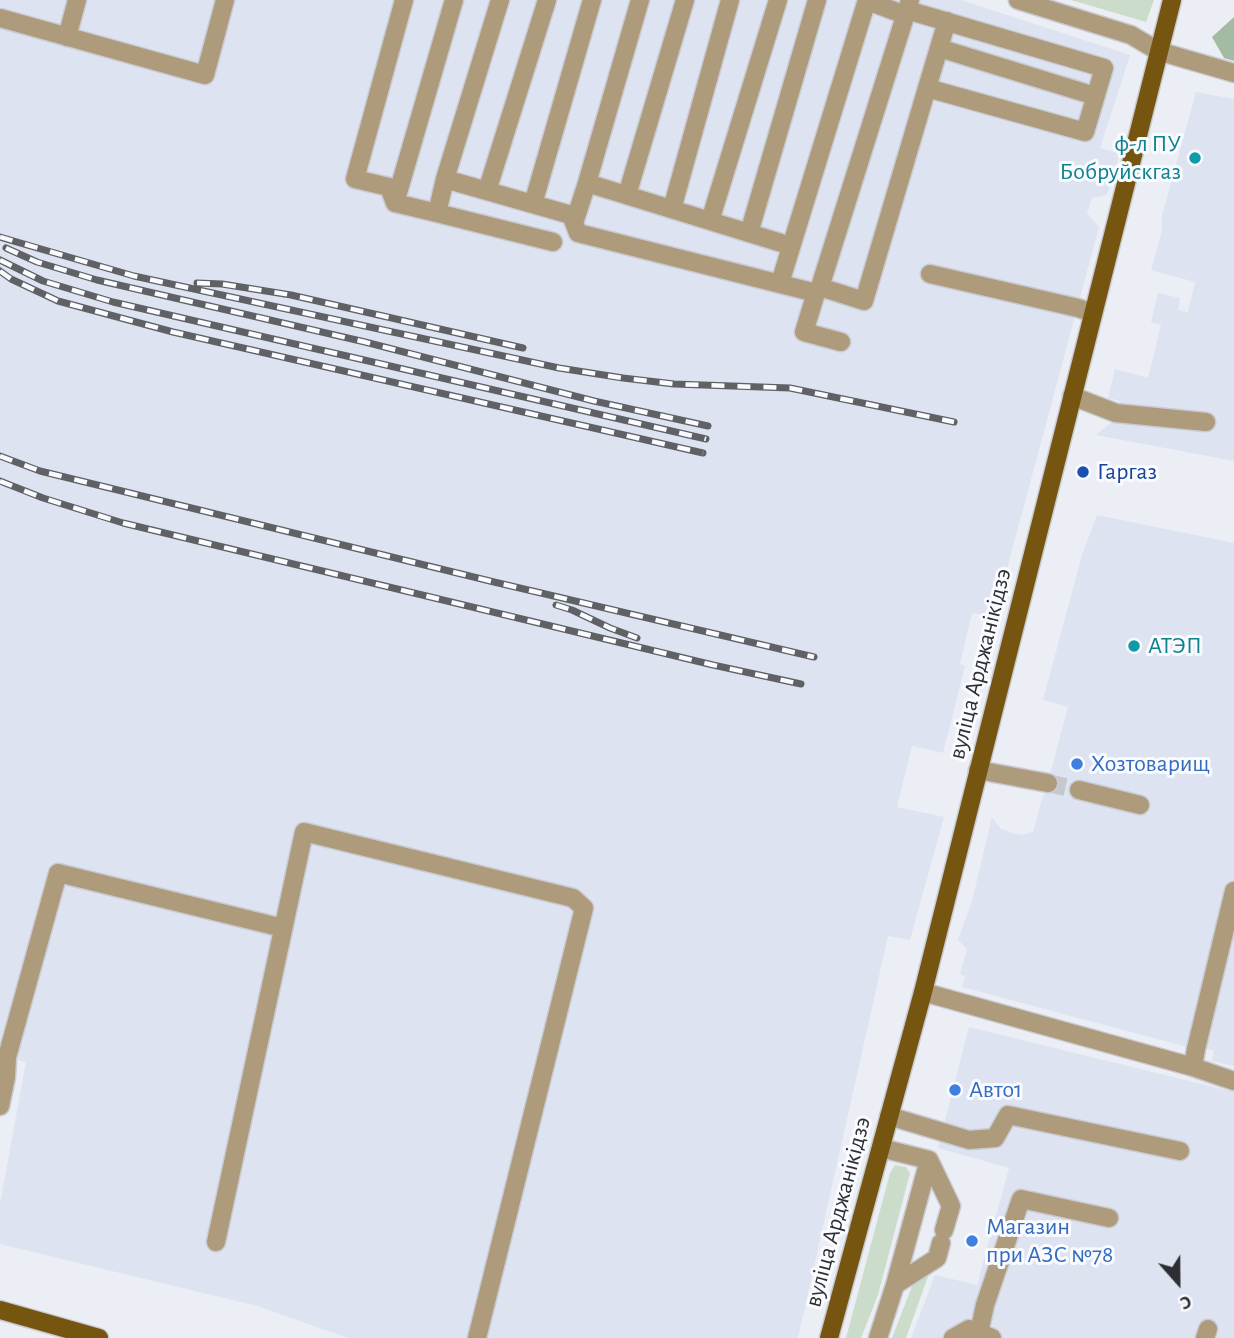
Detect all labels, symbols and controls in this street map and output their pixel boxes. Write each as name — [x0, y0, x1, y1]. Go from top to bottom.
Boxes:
place label: ф-л ПУ Бобруйскгаз — [1060, 130, 1181, 186]
marker: ф-л ПУ Бобруйскгаз — [1187, 150, 1203, 166]
place label: Гаргаз — [1097, 458, 1157, 486]
marker: Гаргаз — [1075, 464, 1091, 480]
street label: вуліца Арджанікідзэ — [942, 566, 1018, 762]
place label: АТЭП — [1148, 632, 1202, 660]
marker: АТЭП — [1126, 638, 1142, 654]
place label: Хозтоварищ — [1091, 750, 1210, 778]
marker: Хозтоварищ — [1069, 756, 1085, 772]
place label: Авто1 — [969, 1076, 1022, 1104]
marker: Авто1 — [947, 1082, 963, 1098]
street label: вуліца Арджанікідзэ — [799, 1114, 877, 1310]
place label: Магазин при АЗС №78 — [986, 1213, 1113, 1269]
marker: Магазин при АЗС №78 — [964, 1233, 980, 1249]
north arrow — [1143, 1247, 1213, 1317]
text: С — [1177, 1291, 1194, 1313]

